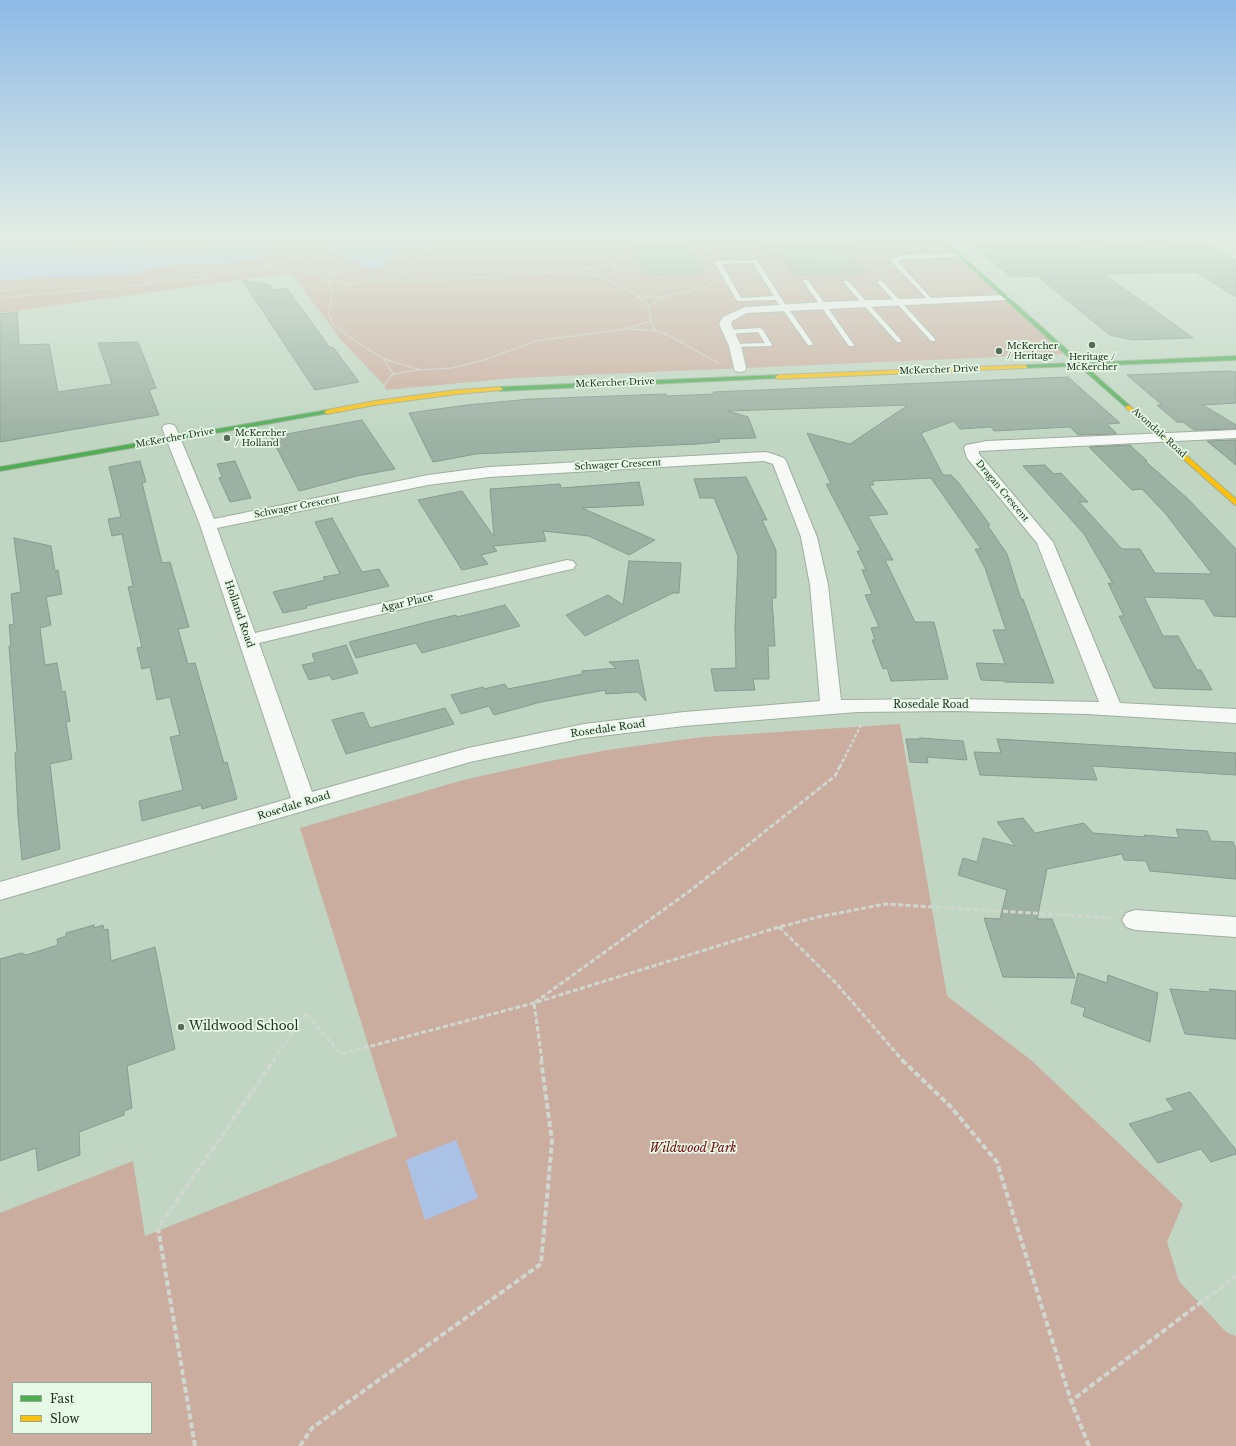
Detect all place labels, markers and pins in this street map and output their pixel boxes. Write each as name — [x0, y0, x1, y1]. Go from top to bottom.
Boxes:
marker: Heritage / McKercher — [1087, 340, 1097, 350]
place label: McKercher / Heritage — [1007, 341, 1058, 362]
marker: McKercher / Heritage — [994, 346, 1004, 356]
place label: Heritage / McKercher — [1066, 352, 1118, 373]
place label: McKercher / Holland — [235, 428, 286, 449]
marker: McKercher / Holland — [222, 433, 232, 443]
place label: Wildwood School — [189, 1020, 298, 1034]
marker: Wildwood School — [176, 1022, 186, 1032]

